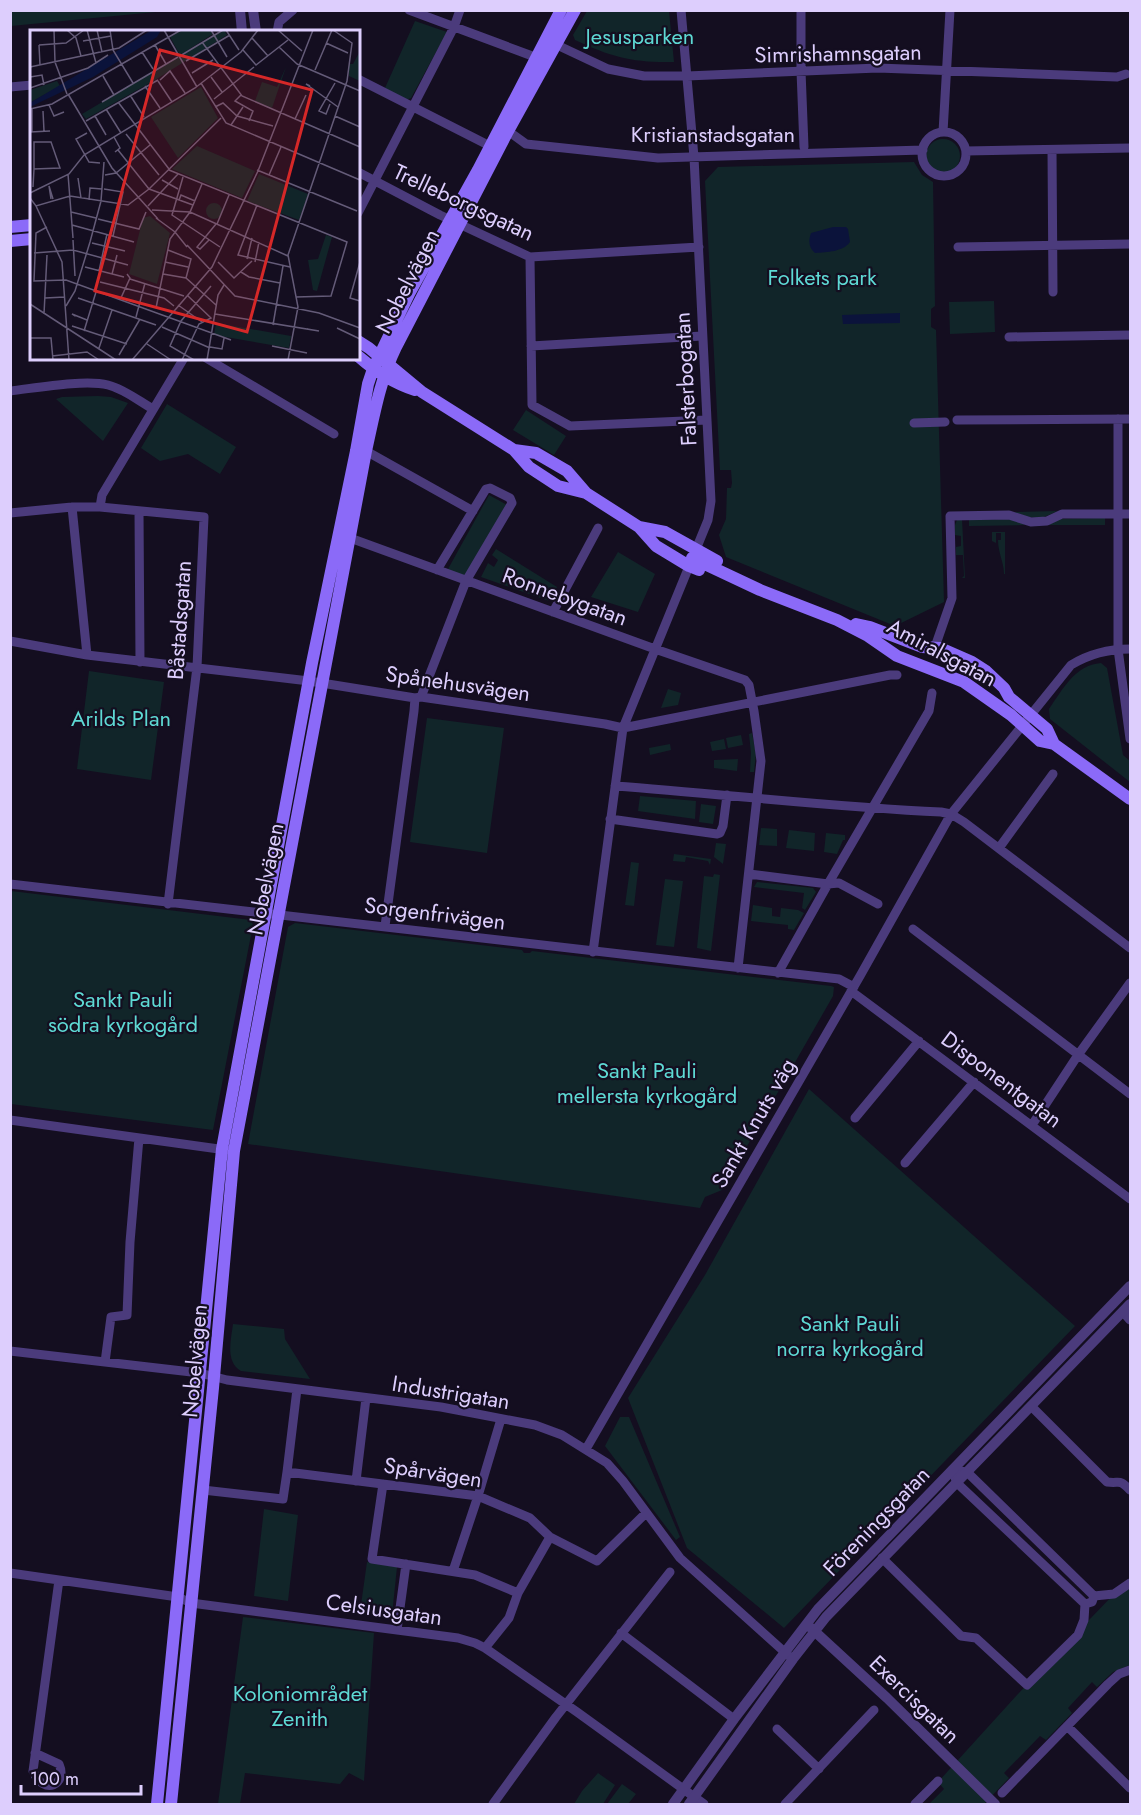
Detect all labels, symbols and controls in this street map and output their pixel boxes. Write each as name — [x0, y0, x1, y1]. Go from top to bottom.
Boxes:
park label: Jesusparken — [583, 20, 694, 52]
inset map — [30, 30, 360, 360]
street label: Simrishamnsgatan — [754, 36, 922, 70]
street label: Kristianstadsgatan — [631, 118, 795, 150]
street label: Trelleborgsgatan — [388, 155, 540, 249]
street label: Nobelvägen — [367, 223, 447, 339]
park label: Folkets park — [767, 261, 877, 293]
street label: Falsterbogatan — [666, 311, 704, 447]
street label: Båstadsgatan — [159, 559, 199, 681]
street label: Ronnebygatan — [498, 559, 632, 633]
street label: Amiralsgatan — [882, 610, 1002, 694]
street label: Spånehusvägen — [384, 657, 532, 709]
park label: Arilds Plan — [71, 702, 171, 734]
street label: Nobelvägen — [238, 820, 292, 938]
street label: Sorgenfrivägen — [363, 888, 507, 938]
park label: Sankt Pauli södra kyrkogård — [48, 983, 198, 1040]
street label: Disponentgatan — [935, 1023, 1069, 1135]
street label: Sankt Knuts väg — [703, 1052, 803, 1194]
park label: Sankt Pauli mellersta kyrkogård — [557, 1054, 737, 1111]
street label: Nobelvägen — [173, 1303, 215, 1419]
park label: Sankt Pauli norra kyrkogård — [776, 1307, 924, 1364]
street label: Industrigatan — [390, 1367, 512, 1417]
street label: Spårvägen — [381, 1448, 485, 1496]
street label: Föreningsgatan — [815, 1459, 937, 1583]
street label: Celsiusgatan — [324, 1585, 444, 1633]
street label: Exercisgatan — [862, 1647, 968, 1751]
park label: Koloniområdet Zenith — [233, 1677, 368, 1734]
scale bar — [21, 1758, 141, 1796]
text: 100 m — [30, 1766, 79, 1792]

